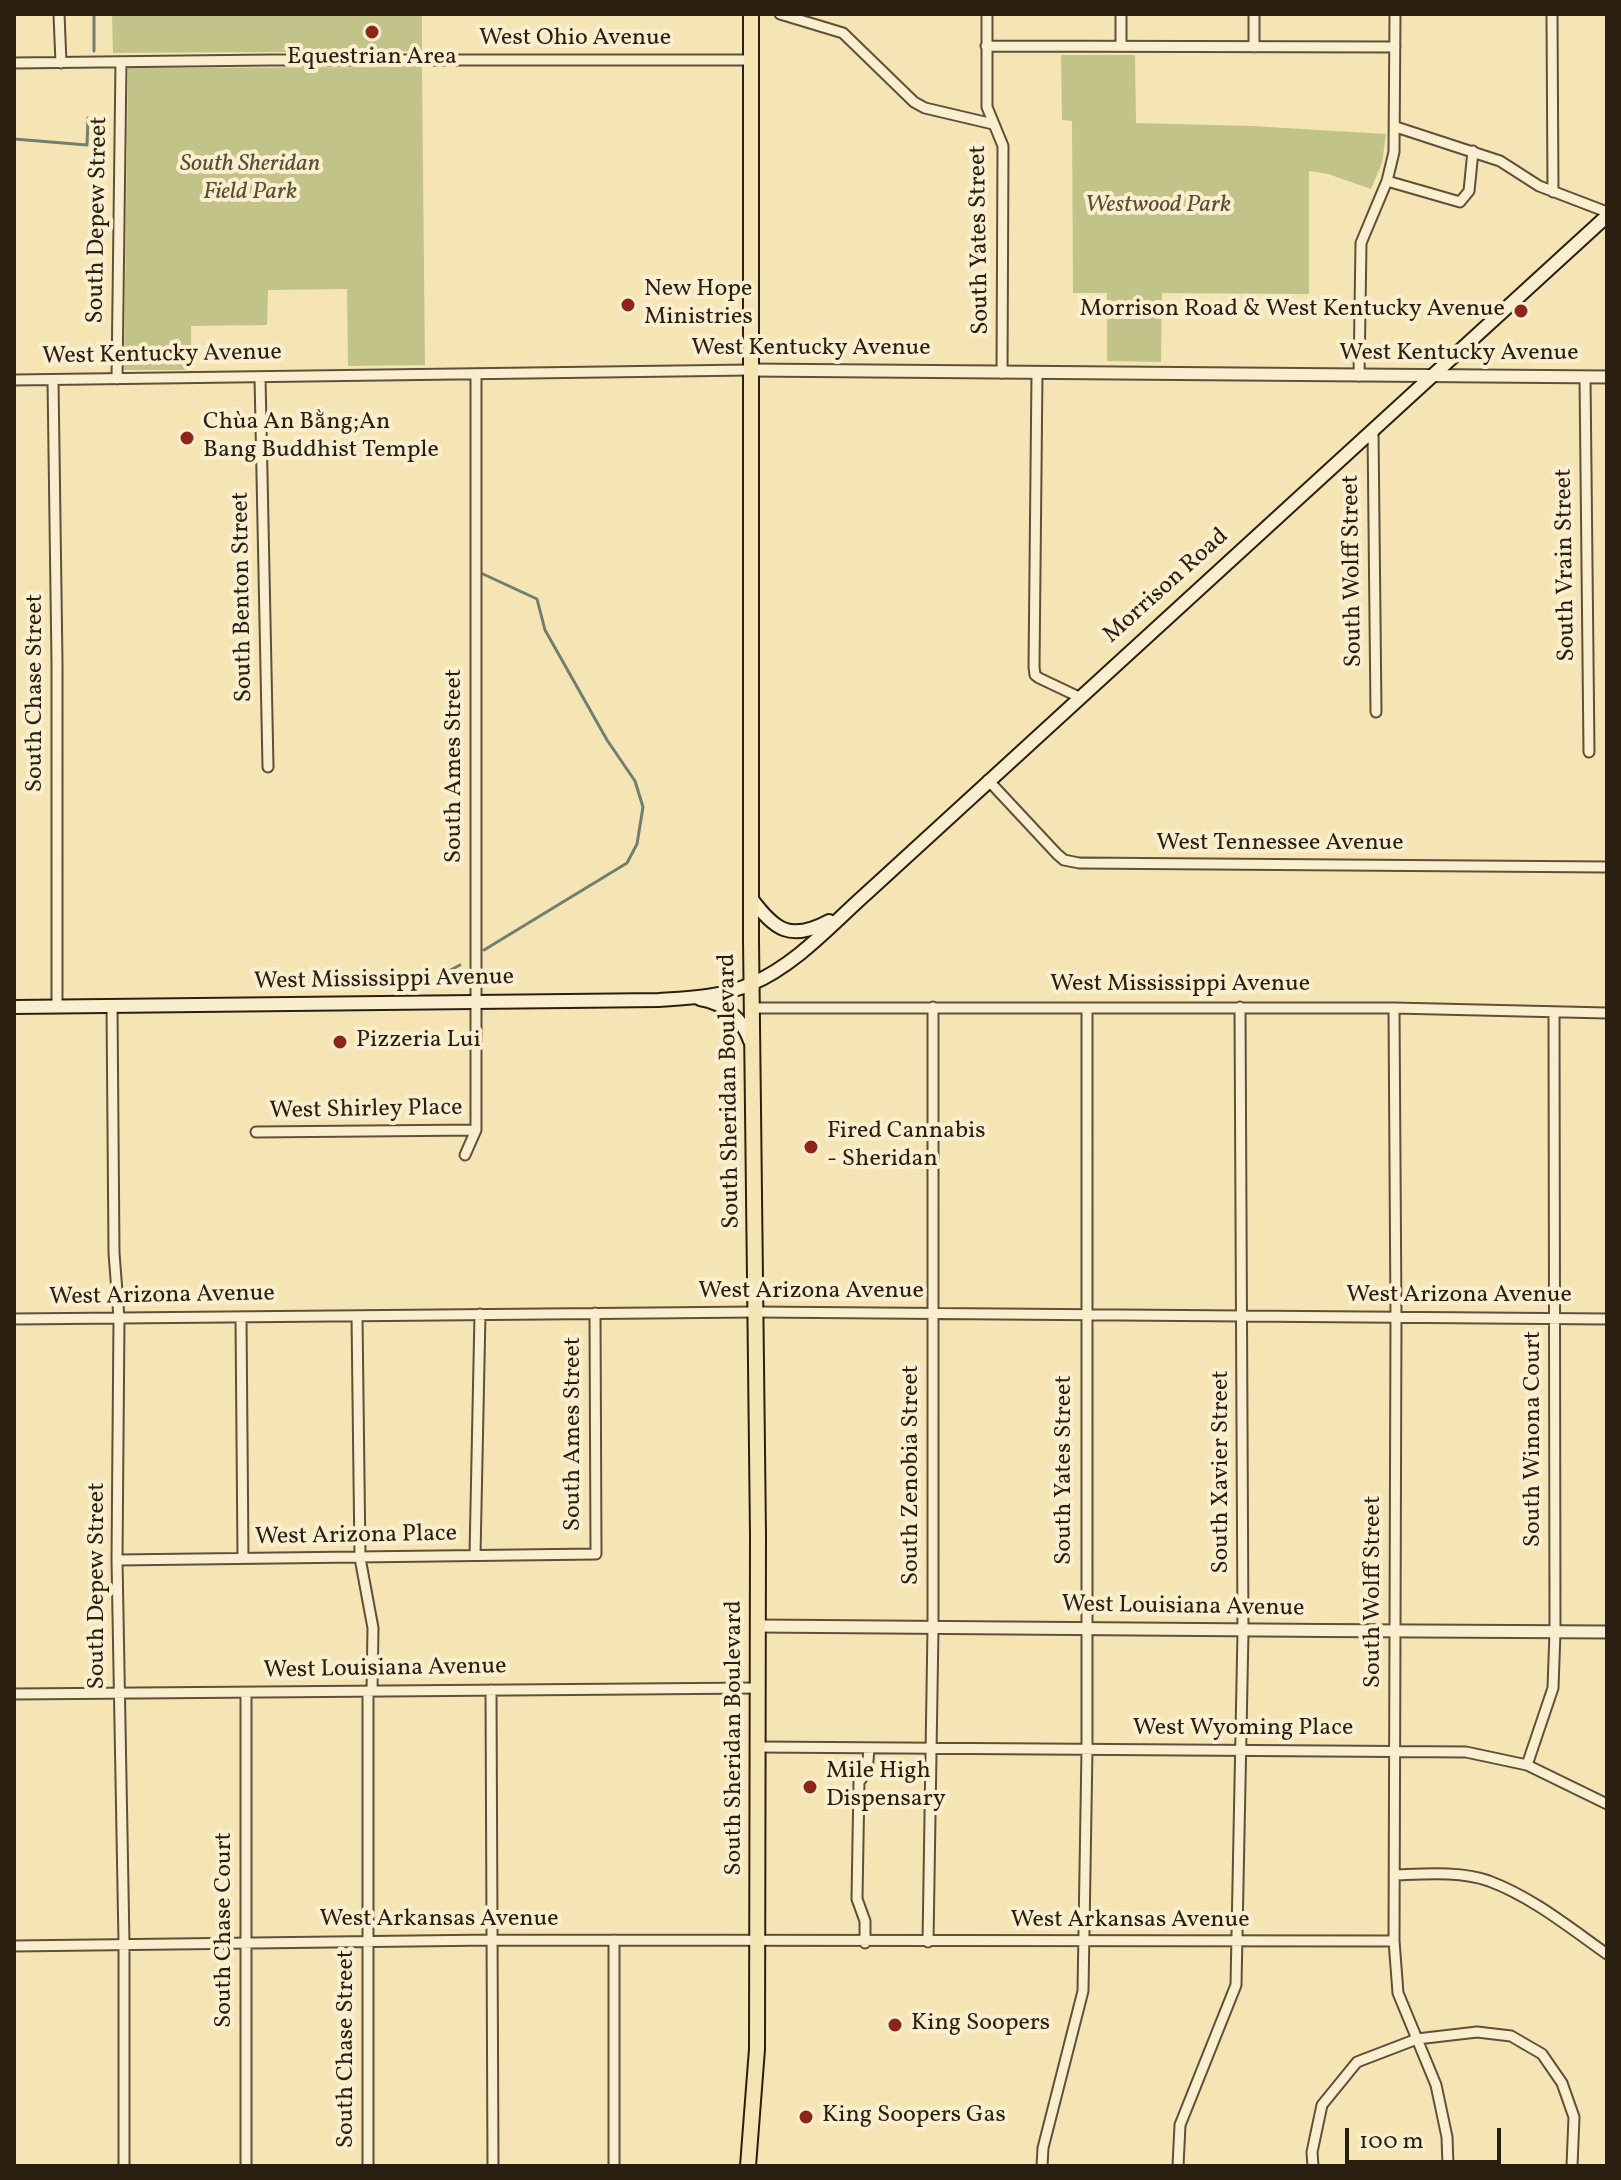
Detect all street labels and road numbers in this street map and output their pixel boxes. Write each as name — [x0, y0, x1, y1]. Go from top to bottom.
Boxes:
street label: West Ohio Avenue — [479, 26, 671, 54]
street label: South Depew Street — [83, 116, 115, 324]
street label: South Yates Street — [965, 145, 997, 335]
street label: West Kentucky Avenue — [691, 336, 931, 364]
street label: West Kentucky Avenue — [42, 340, 282, 372]
street label: West Kentucky Avenue — [1339, 341, 1579, 369]
street label: South Vrain Street — [1551, 468, 1583, 662]
street label: South Wolff Street — [1338, 474, 1370, 668]
street label: South Benton Street — [228, 491, 260, 703]
street label: Morrison Road — [1099, 523, 1235, 651]
street label: South Chase Street — [23, 594, 51, 792]
street label: South Ames Street — [442, 669, 470, 863]
street label: West Tennessee Avenue — [1156, 831, 1404, 859]
street label: South Sheridan Boulevard — [714, 953, 748, 1229]
street label: West Mississippi Avenue — [254, 964, 514, 998]
street label: West Mississippi Avenue — [1050, 972, 1310, 1000]
street label: West Shirley Place — [269, 1095, 463, 1127]
street label: West Arizona Avenue — [698, 1279, 924, 1307]
street label: West Arizona Avenue — [49, 1281, 275, 1313]
street label: West Arizona Avenue — [1346, 1283, 1572, 1311]
street label: South Winona Court — [1521, 1331, 1549, 1547]
street label: South Ames Street — [561, 1337, 589, 1531]
street label: South Zenobia Street — [899, 1365, 927, 1585]
street label: South Xavier Street — [1209, 1370, 1237, 1574]
street label: South Yates Street — [1052, 1375, 1080, 1565]
street label: South Depew Street — [85, 1482, 113, 1690]
street label: South Wolff Street — [1361, 1496, 1389, 1688]
street label: West Arizona Place — [255, 1521, 457, 1553]
street label: West Louisiana Avenue — [1061, 1591, 1305, 1625]
street label: South Sheridan Boulevard — [722, 1600, 750, 1876]
street label: West Louisiana Avenue — [263, 1653, 507, 1687]
street label: West Wyoming Place — [1133, 1716, 1353, 1744]
street label: South Chase Court — [212, 1832, 240, 2028]
street label: West Arkansas Avenue — [319, 1907, 559, 1935]
street label: West Arkansas Avenue — [1010, 1908, 1250, 1936]
street label: South Chase Street — [334, 1950, 362, 2148]

